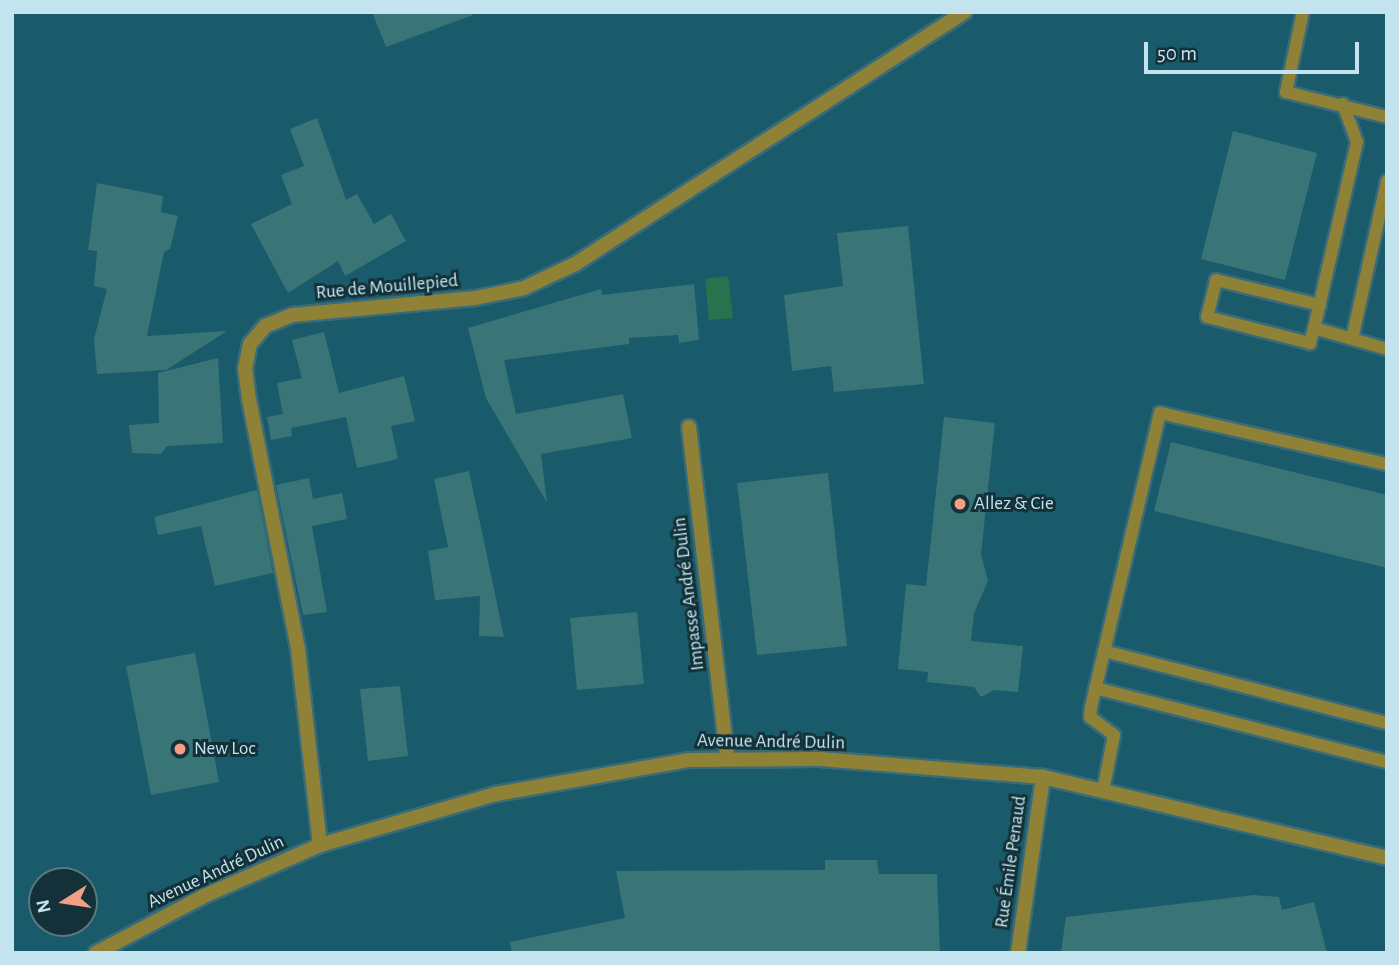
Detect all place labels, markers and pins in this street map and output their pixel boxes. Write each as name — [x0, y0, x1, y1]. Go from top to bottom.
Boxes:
place label: Allez & Cie — [974, 493, 1054, 515]
marker: Allez & Cie — [952, 496, 968, 512]
place label: New Loc — [194, 738, 256, 760]
marker: New Loc — [172, 741, 188, 757]

